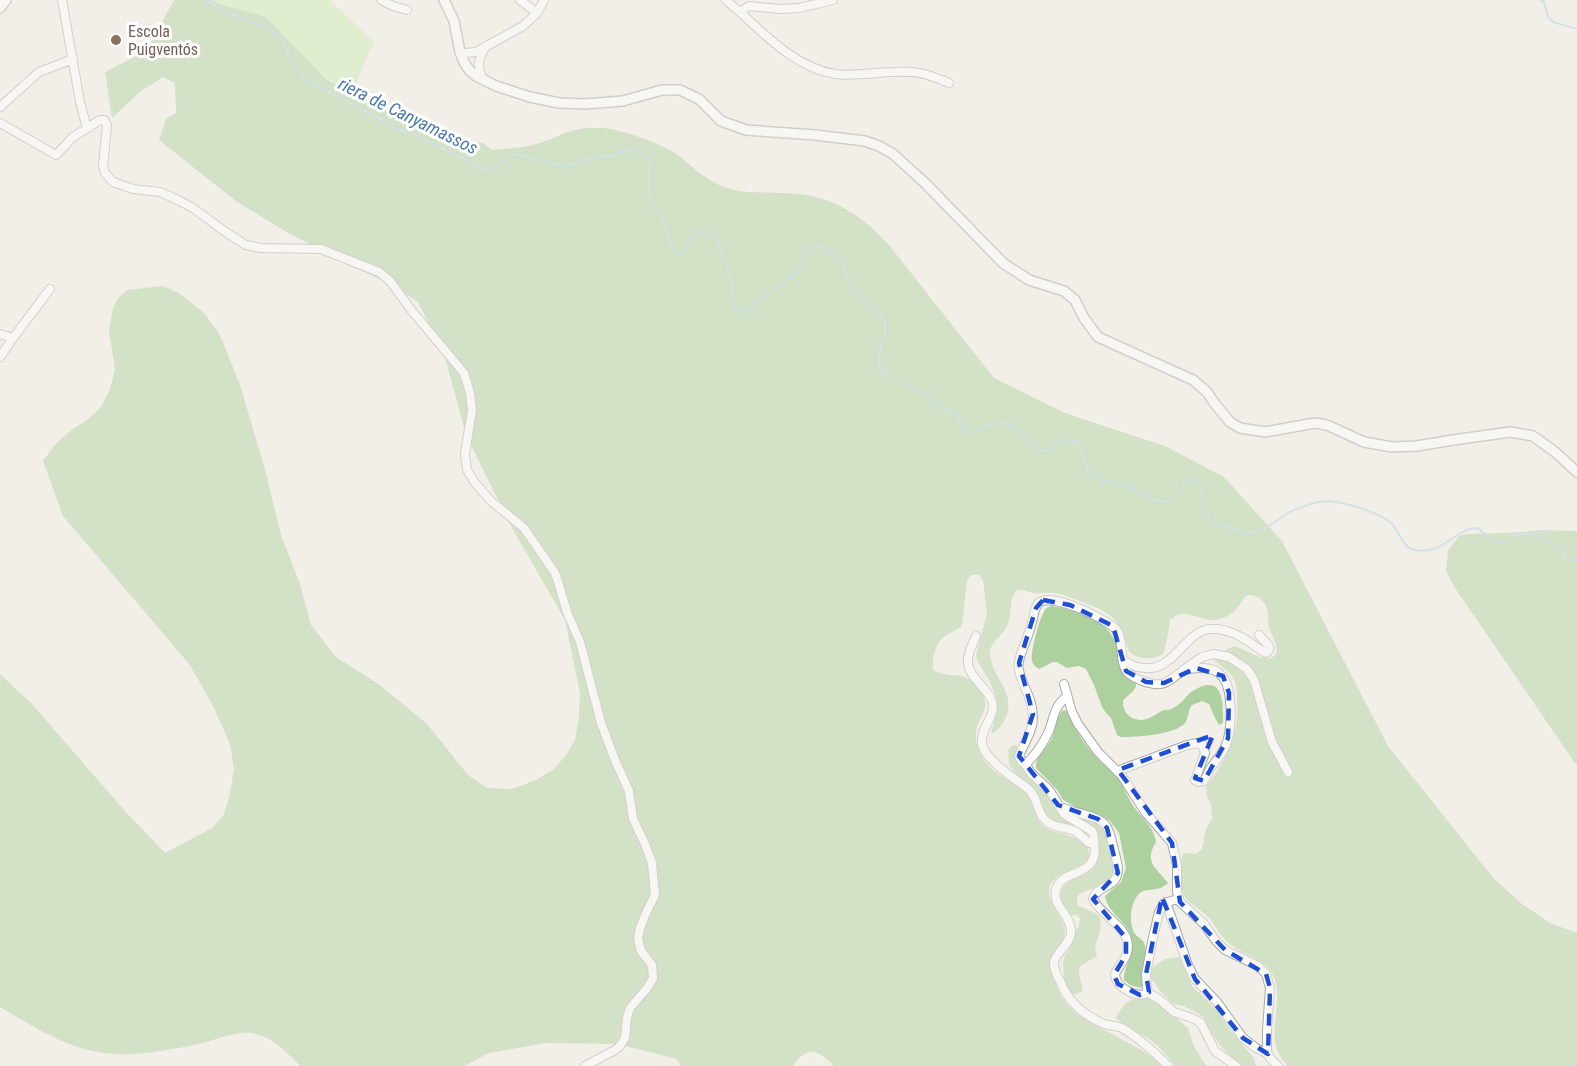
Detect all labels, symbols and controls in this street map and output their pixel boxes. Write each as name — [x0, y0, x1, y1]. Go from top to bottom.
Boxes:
place label: Escola Puigventós — [128, 22, 198, 59]
marker: Escola Puigventós — [109, 33, 123, 47]
water label: riera de Canyamassos — [335, 73, 481, 158]

